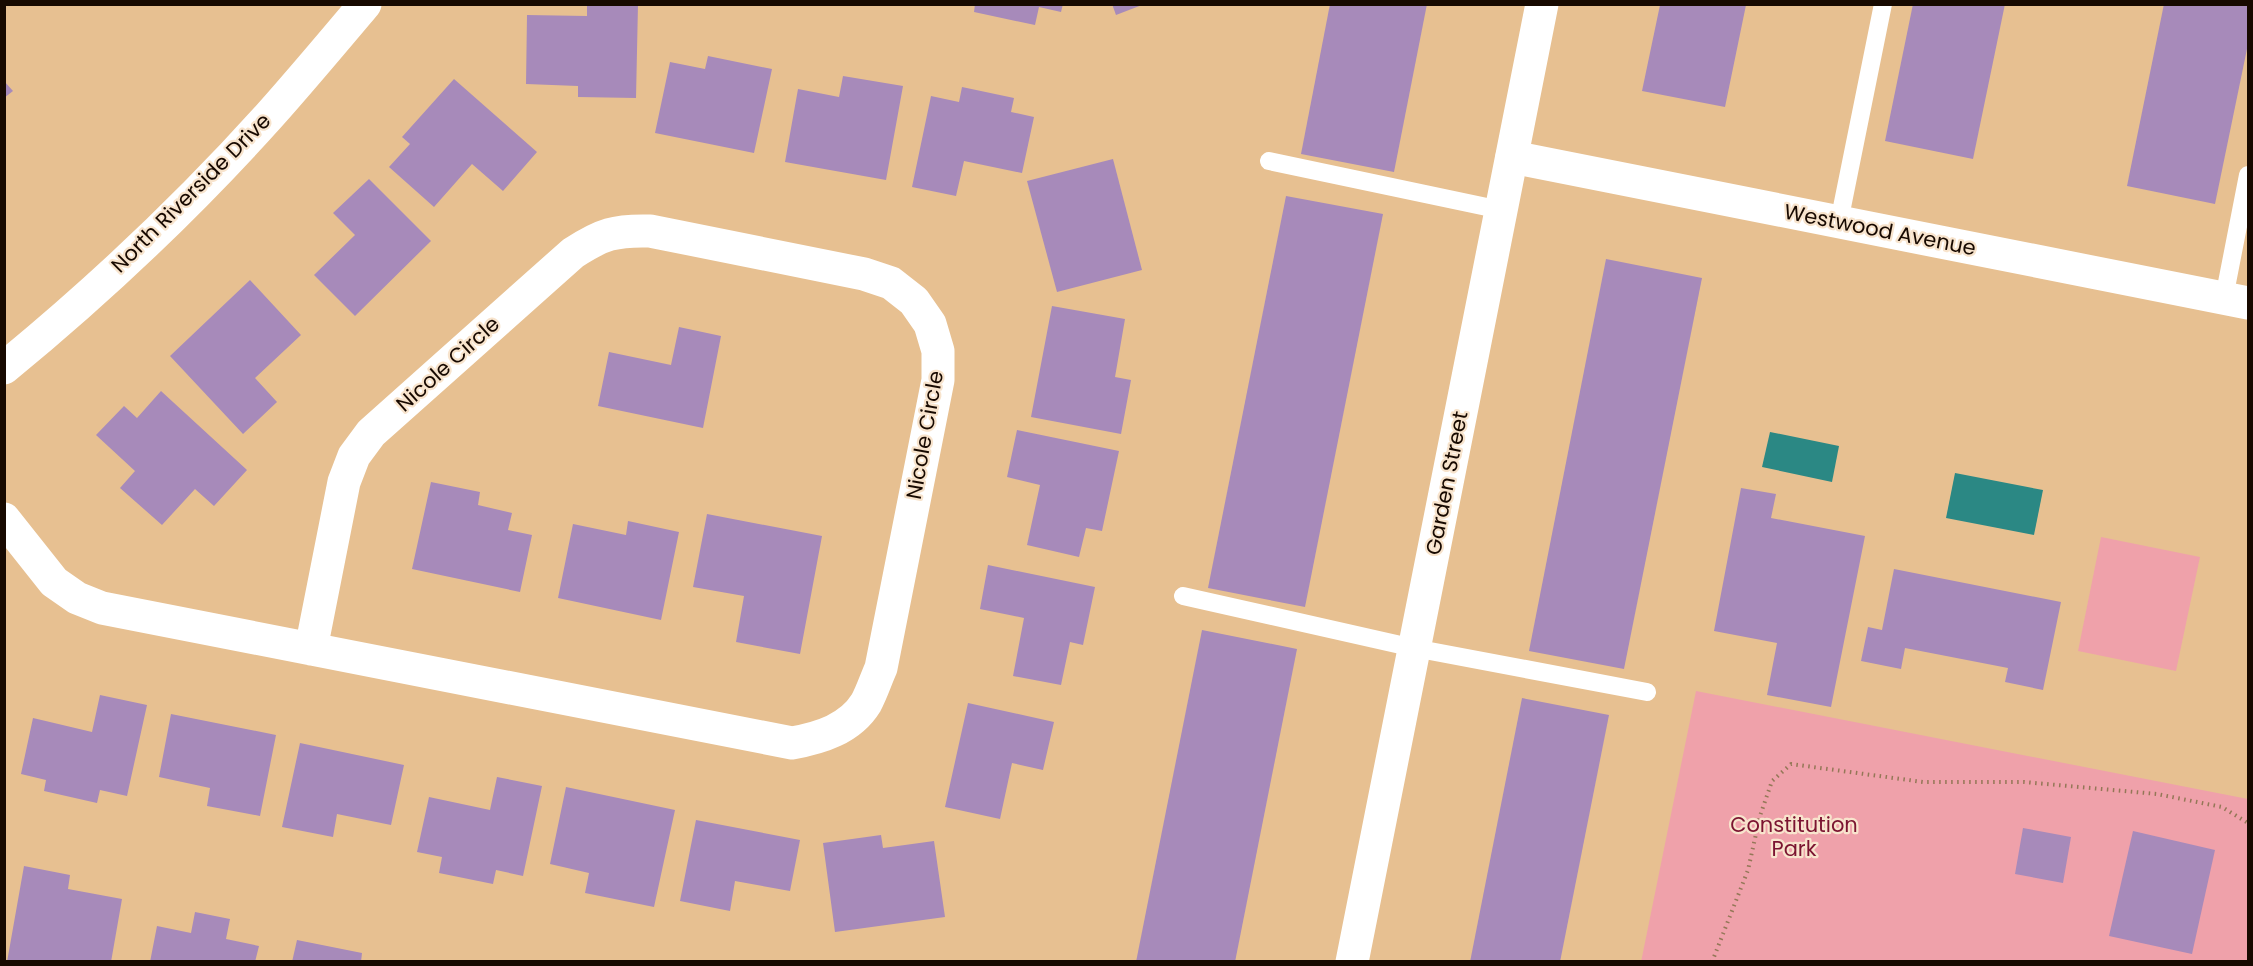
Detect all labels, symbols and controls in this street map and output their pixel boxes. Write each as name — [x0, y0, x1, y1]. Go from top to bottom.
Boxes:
street label: North Riverside Drive — [104, 106, 277, 279]
street label: Westwood Avenue — [1782, 197, 1979, 262]
street label: Nicole Circle — [390, 309, 506, 418]
street label: Nicole Circle — [899, 368, 950, 501]
street label: Garden Street — [1418, 408, 1475, 557]
park label: Constitution Park — [1730, 810, 1858, 863]

